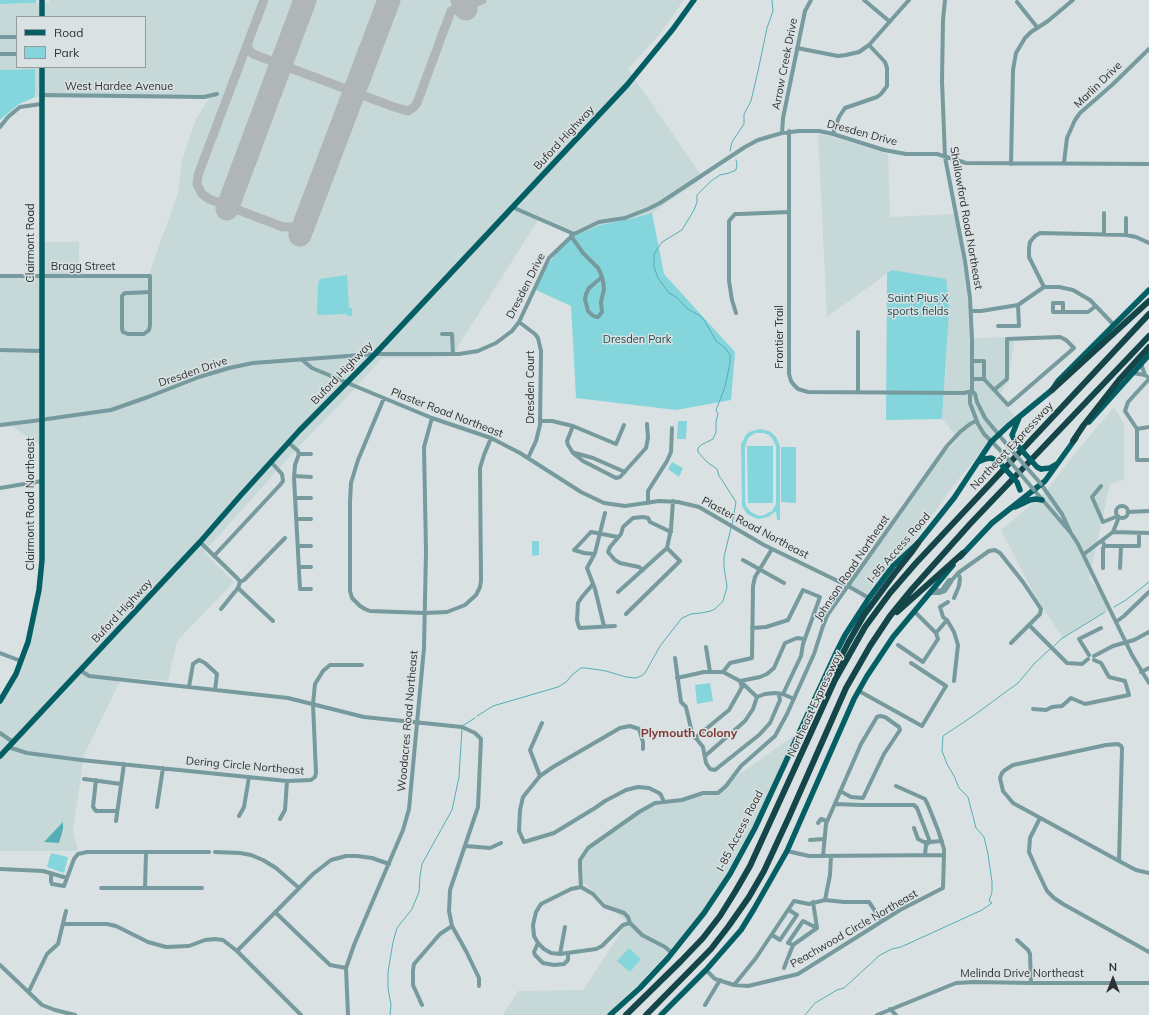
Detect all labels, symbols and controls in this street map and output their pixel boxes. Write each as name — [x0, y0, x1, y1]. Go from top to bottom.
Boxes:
legend — [16, 16, 146, 68]
street label: Arrow Creek Drive — [770, 17, 800, 111]
text: Road — [54, 25, 83, 40]
text: Park — [54, 45, 79, 60]
street label: Marlin Drive — [1071, 59, 1125, 111]
street label: West Hardee Avenue — [65, 80, 173, 94]
street label: Buford Highway — [531, 103, 597, 173]
street label: Dresden Drive — [825, 117, 899, 149]
street label: Shallowford Road Northeast — [947, 145, 985, 291]
street label: Clairmont Road — [24, 203, 38, 283]
street label: Dresden Drive — [504, 251, 548, 321]
street label: Bragg Street — [51, 260, 115, 274]
park label: Saint Pius X sports fields — [887, 292, 949, 318]
street label: Frontier Trail — [773, 305, 787, 369]
park label: Dresden Park — [603, 333, 671, 347]
street label: Buford Highway — [308, 339, 376, 407]
street label: Dresden Court — [524, 350, 538, 424]
street label: Dresden Drive — [157, 354, 229, 390]
street label: Plaster Road Northeast — [389, 385, 505, 441]
street label: Northeast Expressway — [968, 399, 1056, 493]
street label: Clairmont Road Northeast — [24, 437, 38, 571]
street label: Plaster Road Northeast — [699, 494, 811, 562]
street label: I-85 Access Road — [865, 510, 933, 586]
street label: Johnson Road Northeast — [812, 513, 892, 623]
street label: Buford Highway — [89, 576, 155, 646]
street label: Northeast Expressway — [785, 649, 845, 759]
street label: Woodacres Road Northeast — [395, 650, 421, 792]
district label: Plymouth Colony — [641, 726, 737, 740]
street label: Dering Circle Northeast — [185, 754, 305, 778]
street label: I-85 Access Road — [714, 788, 766, 874]
street label: Peachwood Circle Northeast — [788, 887, 920, 971]
north arrow — [1093, 959, 1133, 999]
text: N — [1109, 960, 1117, 974]
street label: Melinda Drive Northeast — [960, 967, 1084, 981]

